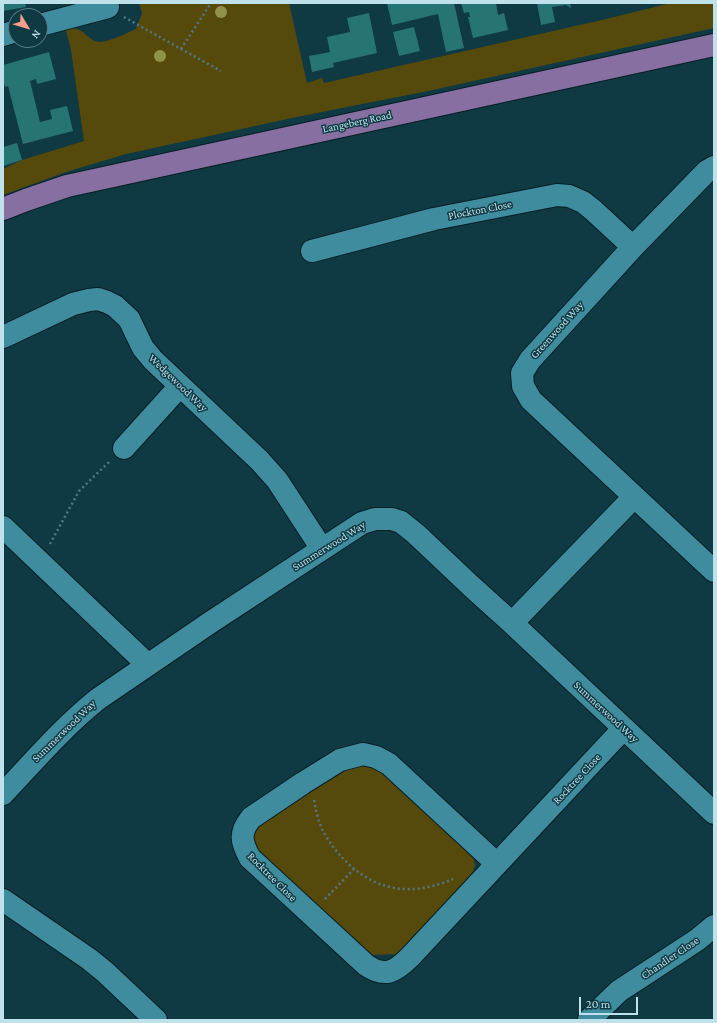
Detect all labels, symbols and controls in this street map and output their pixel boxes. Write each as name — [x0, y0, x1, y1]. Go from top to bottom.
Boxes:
north arrow — [8, 8, 48, 48]
text: N — [30, 28, 44, 41]
street label: Langeberg Road — [321, 108, 393, 136]
street label: Plockton Close — [447, 197, 513, 223]
street label: Greenwood Way — [528, 299, 586, 361]
street label: Wedgewood Way — [146, 352, 210, 414]
street label: Summerwood Way — [290, 518, 368, 574]
street label: Summerwood Way — [571, 679, 641, 745]
street label: Summerwood Way — [29, 697, 99, 765]
street label: Rocktree Close — [550, 751, 604, 807]
street label: Rocktree Close — [245, 850, 299, 904]
street label: Chandler Close — [639, 934, 701, 982]
scale bar — [581, 989, 640, 1015]
text: 20 m — [586, 997, 610, 1011]

